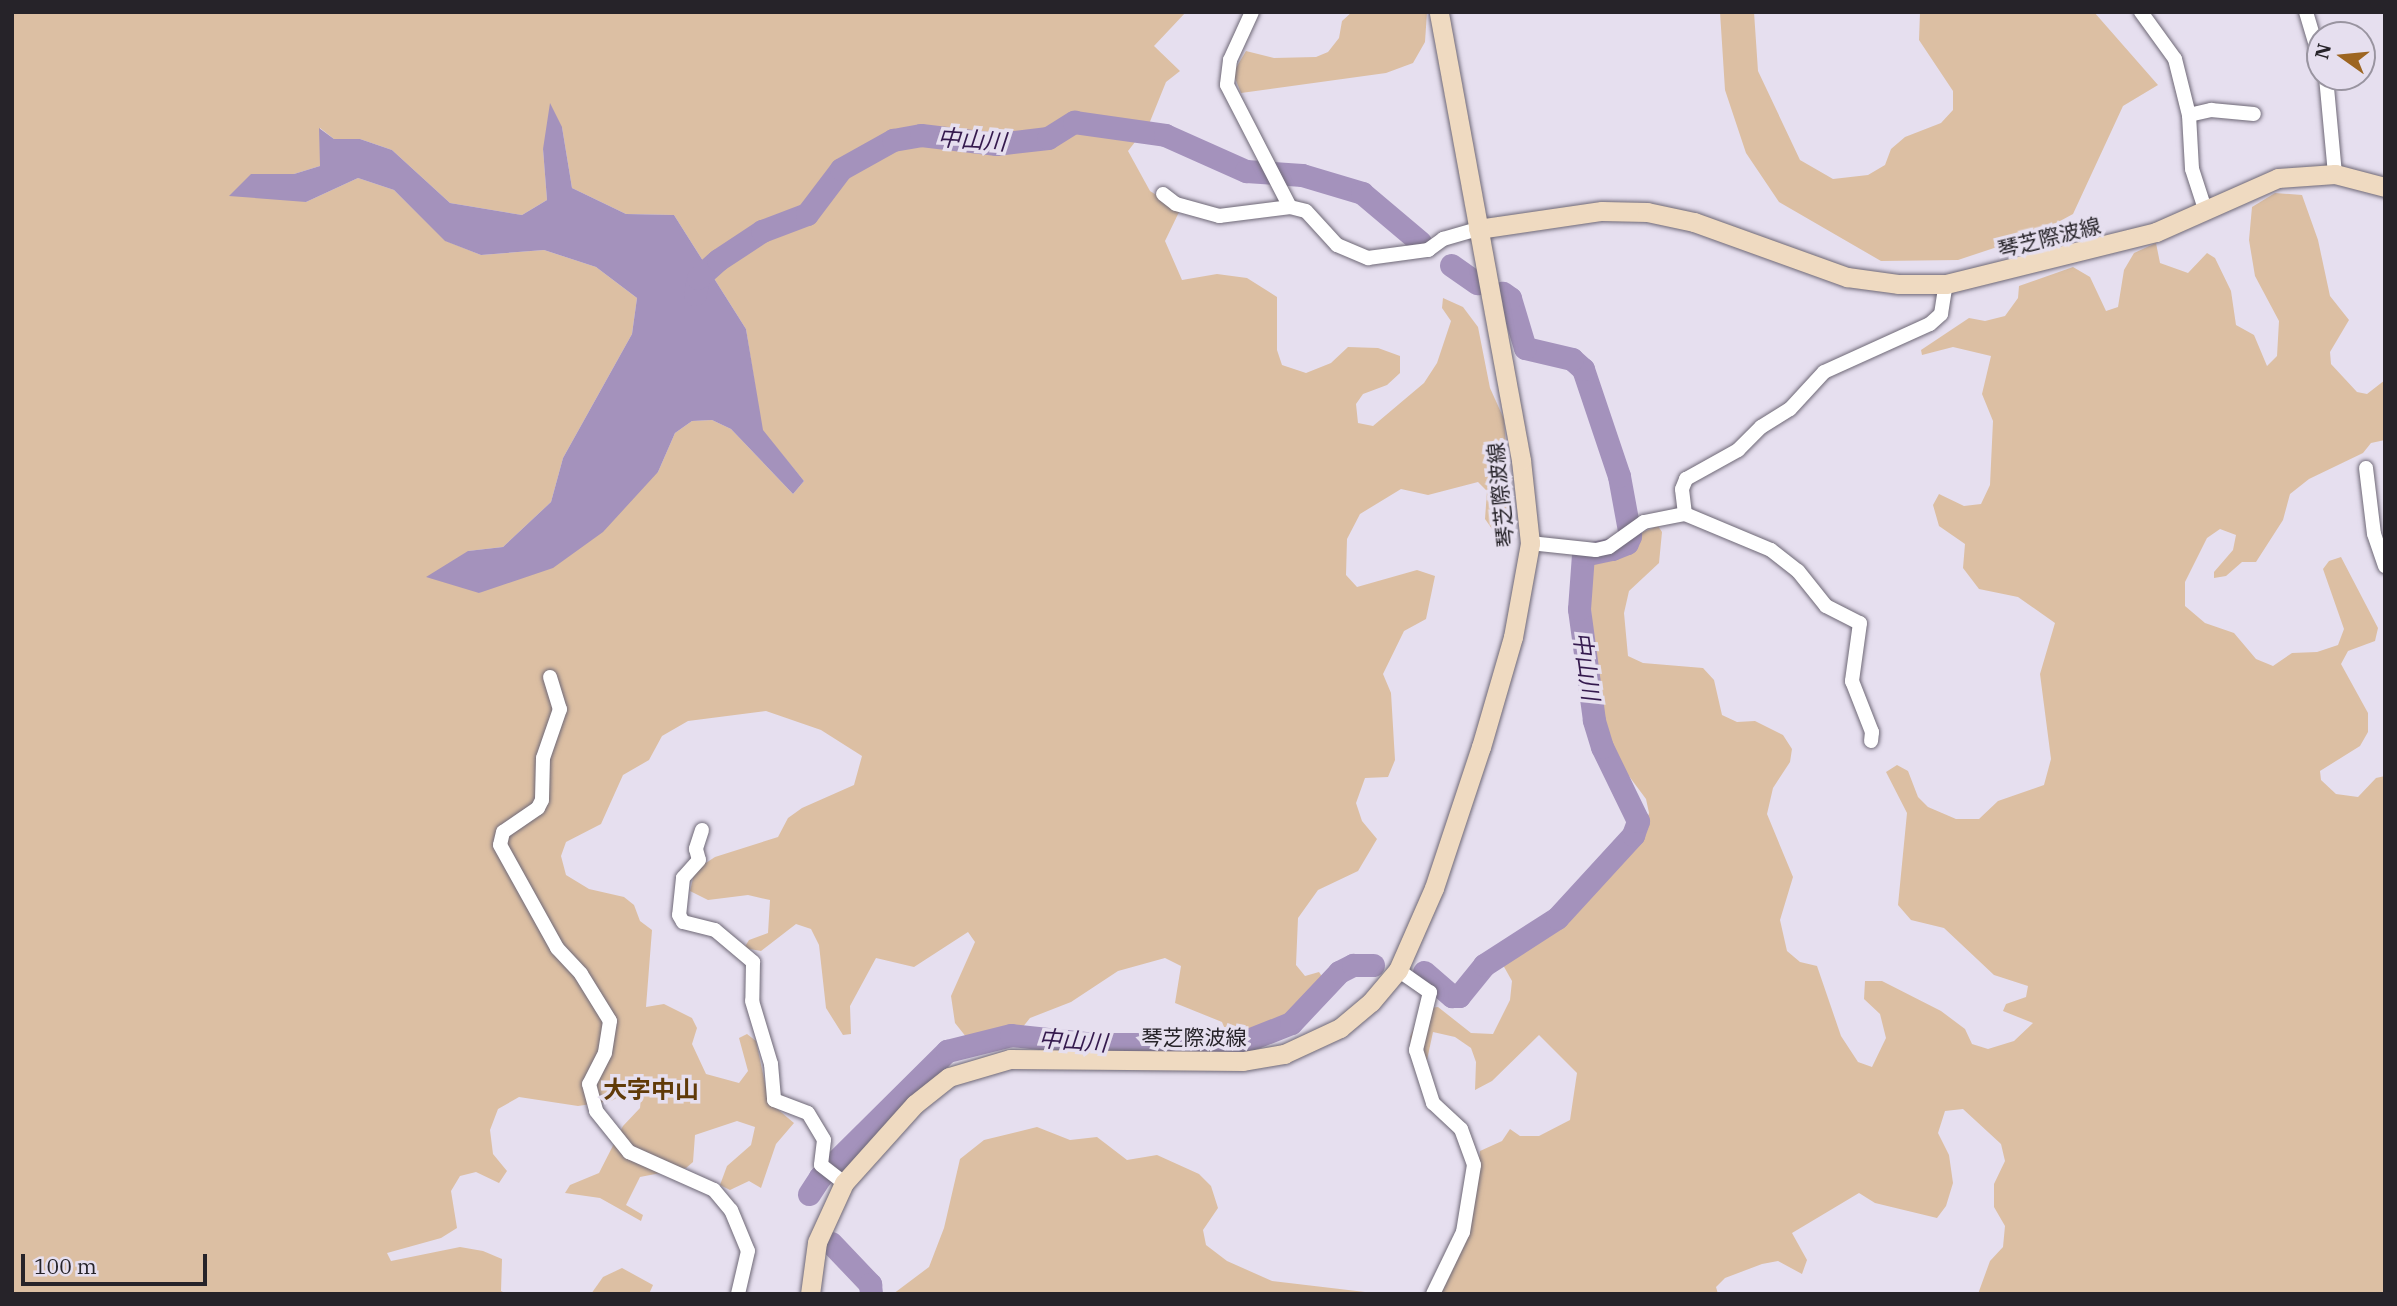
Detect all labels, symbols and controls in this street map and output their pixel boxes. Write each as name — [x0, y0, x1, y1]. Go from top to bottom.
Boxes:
north arrow — [2306, 21, 2376, 91]
text: N — [2309, 41, 2336, 61]
water label: 中山川 — [937, 123, 1007, 155]
street label: 琴芝際波線 — [1995, 212, 2103, 262]
street label: 琴芝際波線 — [1482, 441, 1518, 549]
water label: 中山川 — [1569, 630, 1605, 702]
water label: 中山川 — [1038, 1024, 1108, 1056]
street label: 琴芝際波線 — [1142, 1024, 1246, 1050]
district label: 大字中山 — [603, 1076, 699, 1104]
scale bar — [24, 1240, 210, 1284]
text: 100 m — [34, 1252, 97, 1280]

